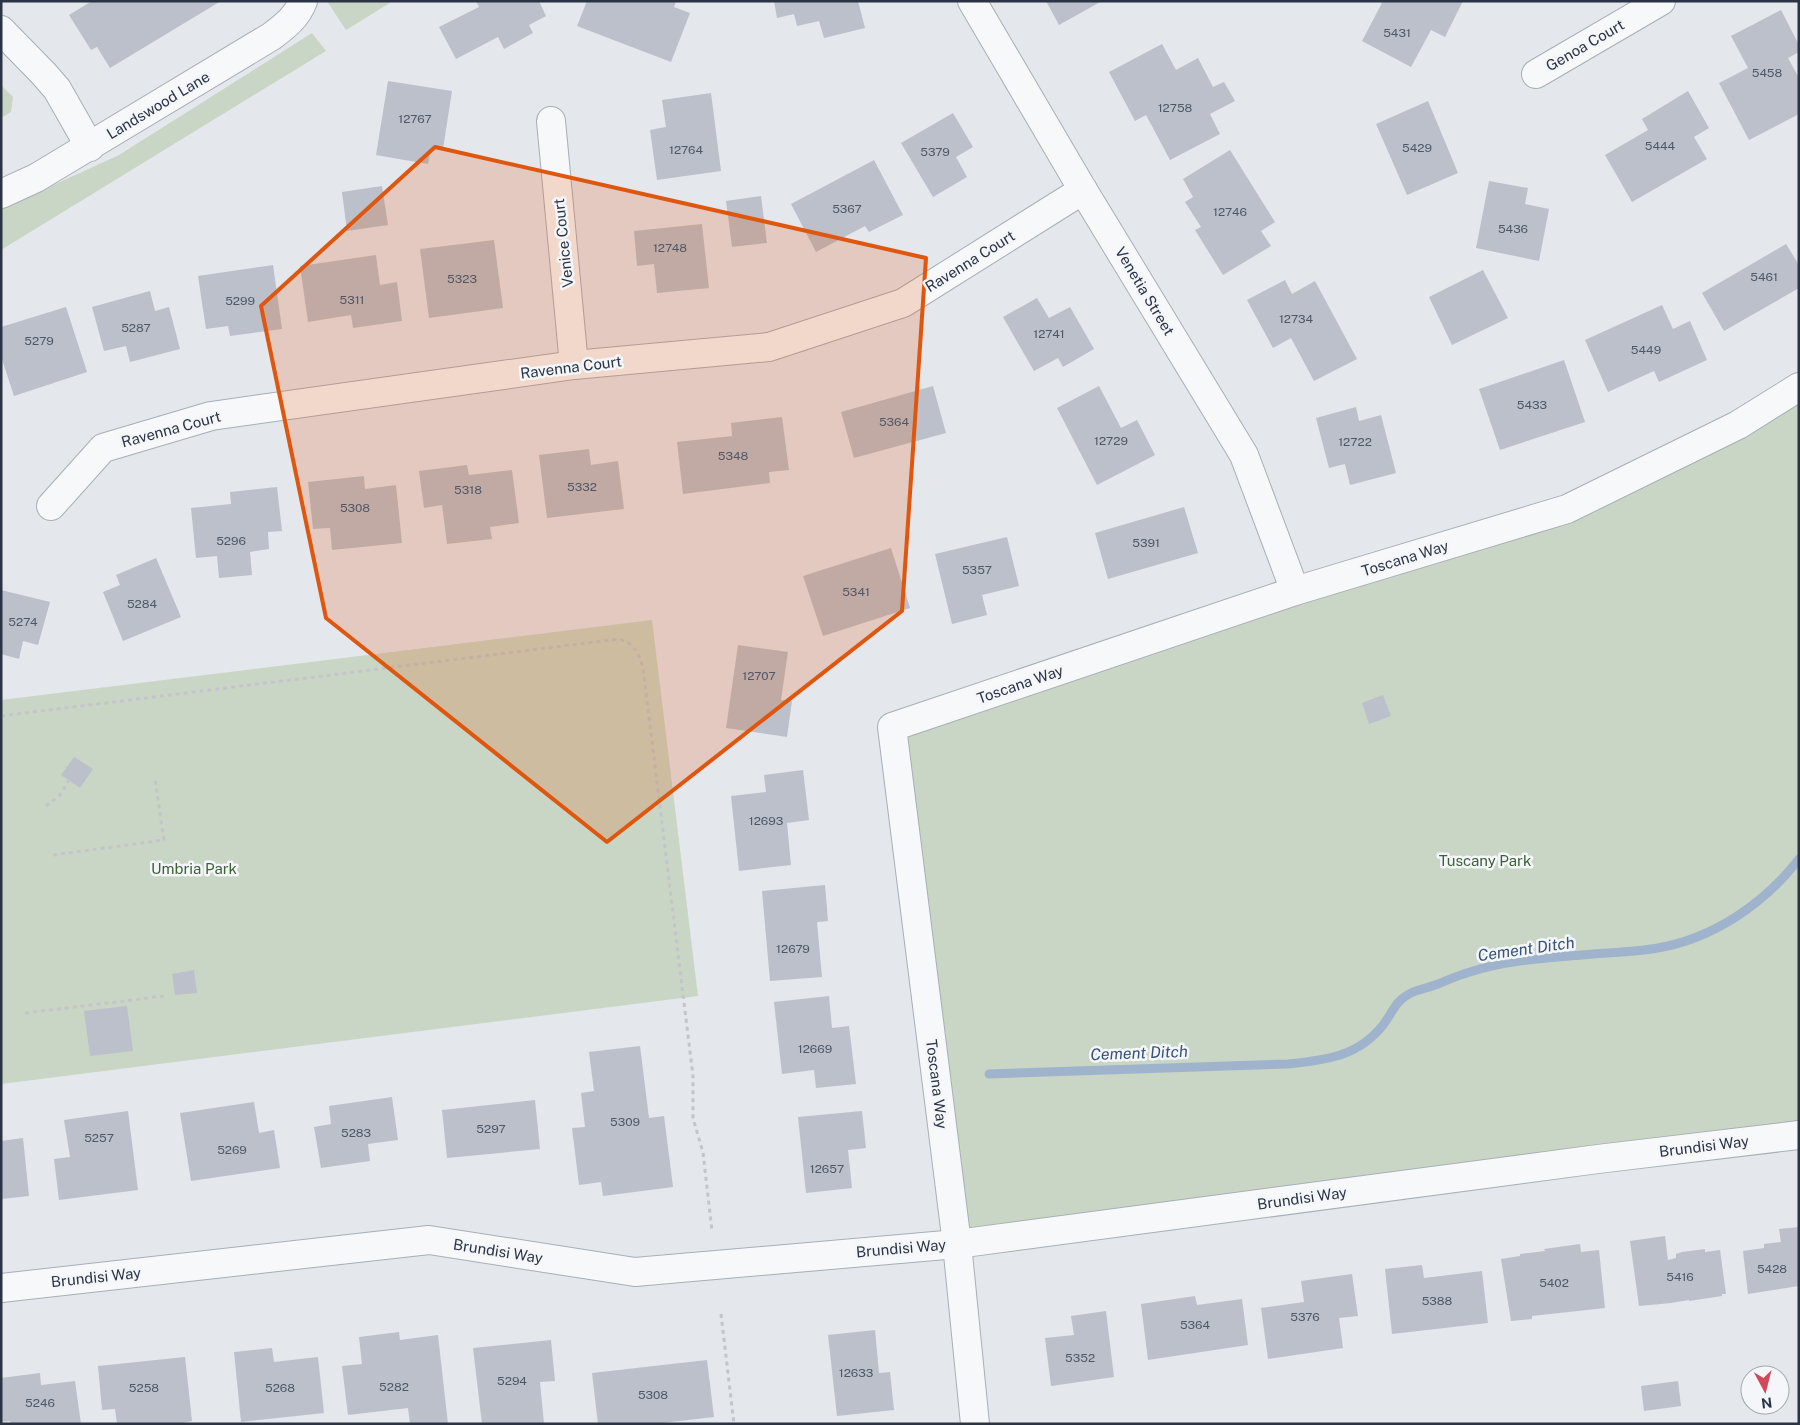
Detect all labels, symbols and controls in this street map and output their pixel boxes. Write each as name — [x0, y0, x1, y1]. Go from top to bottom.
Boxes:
street label: Genoa Court — [1543, 16, 1627, 74]
house number: 5431 — [1383, 26, 1411, 40]
house number: 5458 — [1752, 66, 1783, 80]
street label: Landswood Lane — [104, 68, 212, 142]
house number: 12758 — [1158, 101, 1193, 115]
house number: 12767 — [398, 112, 432, 126]
house number: 5444 — [1645, 139, 1676, 153]
house number: 5429 — [1402, 141, 1432, 155]
house number: 12764 — [669, 143, 703, 157]
house number: 5379 — [920, 145, 950, 159]
street label: Venice Court — [550, 197, 576, 288]
house number: 5367 — [832, 202, 862, 216]
house number: 12746 — [1213, 205, 1247, 219]
house number: 5436 — [1498, 222, 1528, 236]
street label: Ravenna Court — [922, 227, 1018, 295]
house number: 12748 — [653, 241, 687, 255]
street label: Venetia Street — [1112, 244, 1178, 338]
house number: 5461 — [1750, 270, 1778, 284]
house number: 5323 — [447, 272, 477, 286]
house number: 5311 — [339, 293, 365, 307]
house number: 5299 — [225, 294, 255, 308]
house number: 12734 — [1279, 312, 1313, 326]
house number: 5287 — [121, 321, 151, 335]
house number: 12741 — [1033, 327, 1065, 341]
house number: 5279 — [24, 334, 54, 348]
house number: 5449 — [1631, 343, 1661, 357]
street label: Ravenna Court — [519, 352, 623, 382]
house number: 5433 — [1517, 398, 1547, 412]
street label: Ravenna Court — [119, 408, 223, 450]
house number: 5364 — [879, 415, 910, 429]
house number: 12729 — [1094, 434, 1128, 448]
house number: 12722 — [1338, 435, 1372, 449]
house number: 5348 — [718, 449, 748, 463]
house number: 5332 — [567, 480, 597, 494]
house number: 5318 — [454, 483, 482, 497]
house number: 5308 — [340, 501, 370, 515]
house number: 5296 — [216, 534, 246, 548]
house number: 5391 — [1132, 536, 1160, 550]
street label: Toscana Way — [1359, 537, 1451, 579]
house number: 5357 — [962, 563, 992, 577]
house number: 5341 — [842, 585, 870, 599]
house number: 5284 — [127, 597, 158, 611]
house number: 5274 — [8, 615, 38, 629]
street label: Toscana Way — [975, 661, 1065, 707]
house number: 12707 — [742, 669, 776, 683]
house number: 12693 — [749, 814, 783, 828]
park label: Tuscany Park — [1439, 852, 1531, 869]
park label: Umbria Park — [151, 860, 237, 877]
water label: Cement Ditch — [1476, 933, 1576, 965]
house number: 12679 — [776, 942, 810, 956]
street label: Toscana Way — [923, 1038, 951, 1130]
house number: 12669 — [798, 1042, 832, 1056]
water label: Cement Ditch — [1090, 1042, 1188, 1064]
house number: 5309 — [610, 1115, 640, 1129]
house number: 5297 — [476, 1122, 506, 1136]
house number: 5283 — [341, 1126, 371, 1140]
house number: 5257 — [84, 1131, 114, 1145]
street label: Brundisi Way — [1658, 1132, 1750, 1160]
house number: 5269 — [217, 1143, 247, 1157]
house number: 12657 — [810, 1162, 844, 1176]
street label: Brundisi Way — [1256, 1183, 1348, 1213]
street label: Brundisi Way — [452, 1236, 544, 1266]
street label: Brundisi Way — [855, 1236, 947, 1260]
house number: 5428 — [1757, 1262, 1787, 1276]
street label: Brundisi Way — [50, 1264, 142, 1290]
house number: 5416 — [1666, 1270, 1694, 1284]
house number: 5402 — [1539, 1276, 1569, 1290]
house number: 5388 — [1422, 1294, 1453, 1308]
house number: 5376 — [1290, 1310, 1320, 1324]
house number: 5364 — [1180, 1318, 1211, 1332]
house number: 5352 — [1065, 1351, 1095, 1365]
north arrow — [1740, 1365, 1790, 1415]
house number: 12633 — [839, 1366, 873, 1380]
house number: 5294 — [497, 1374, 527, 1388]
house number: 5282 — [379, 1380, 409, 1394]
house number: 5258 — [129, 1381, 159, 1395]
house number: 5268 — [265, 1381, 295, 1395]
house number: 5308 — [638, 1388, 668, 1402]
text: N — [1760, 1394, 1773, 1412]
house number: 5246 — [25, 1396, 55, 1410]

